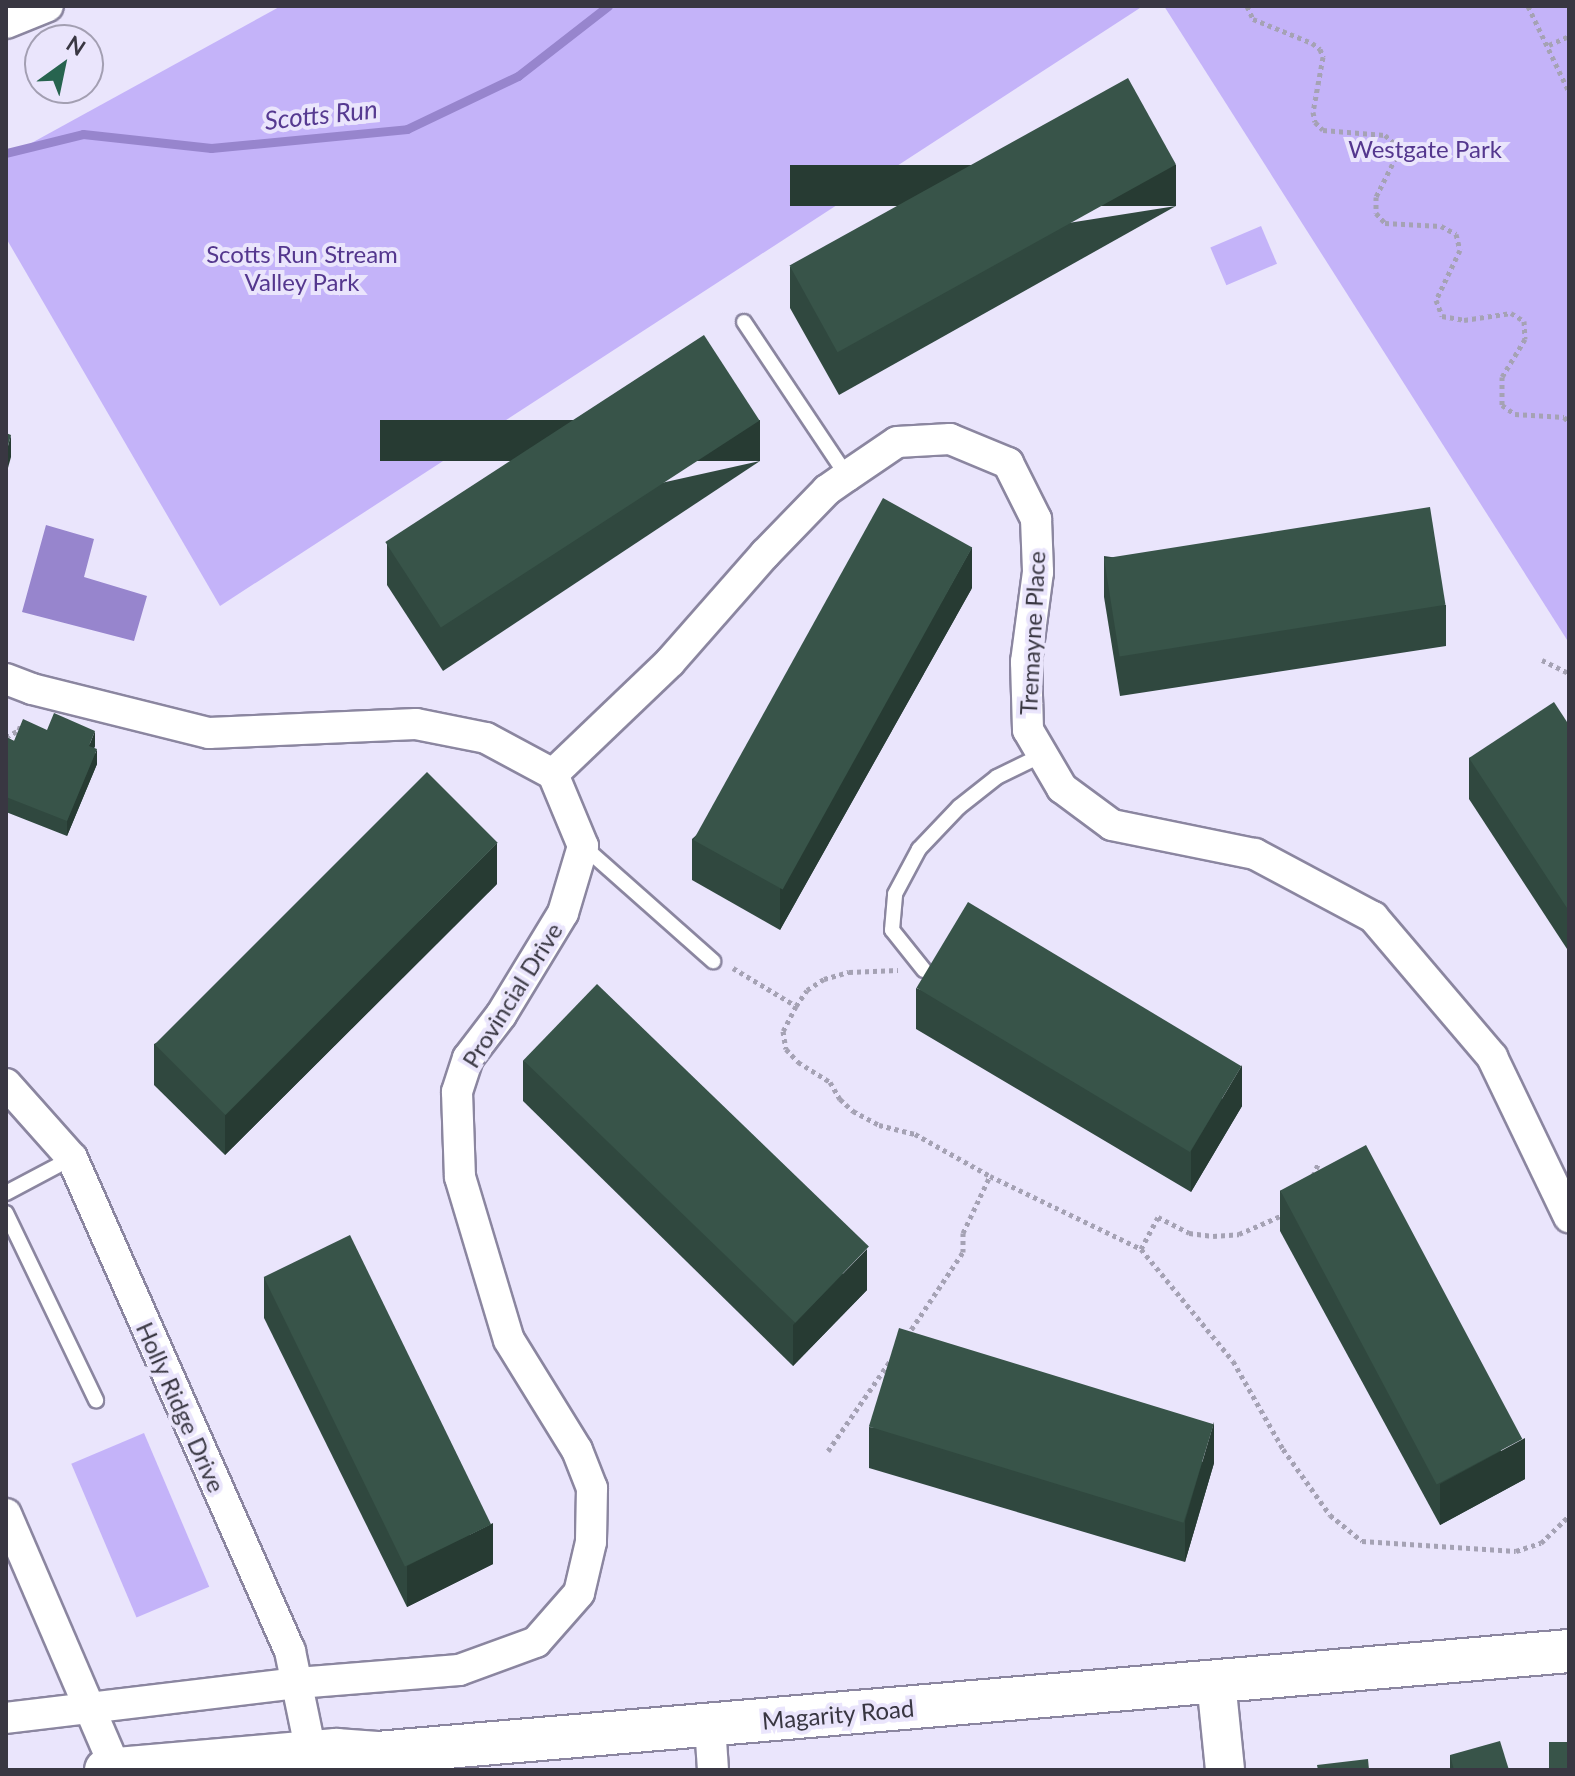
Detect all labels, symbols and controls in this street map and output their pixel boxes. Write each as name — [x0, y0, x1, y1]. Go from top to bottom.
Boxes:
north arrow — [24, 24, 104, 104]
text: N — [62, 29, 91, 61]
water label: Scotts Run — [263, 94, 379, 136]
park label: Westgate Park — [1348, 135, 1502, 163]
park label: Scotts Run Stream Valley Park — [206, 240, 398, 296]
street label: Tremayne Place — [1013, 550, 1051, 716]
street label: Provincial Drive — [456, 917, 568, 1073]
street label: Holly Ridge Drive — [130, 1317, 232, 1497]
street label: Magarity Road — [760, 1693, 916, 1735]

